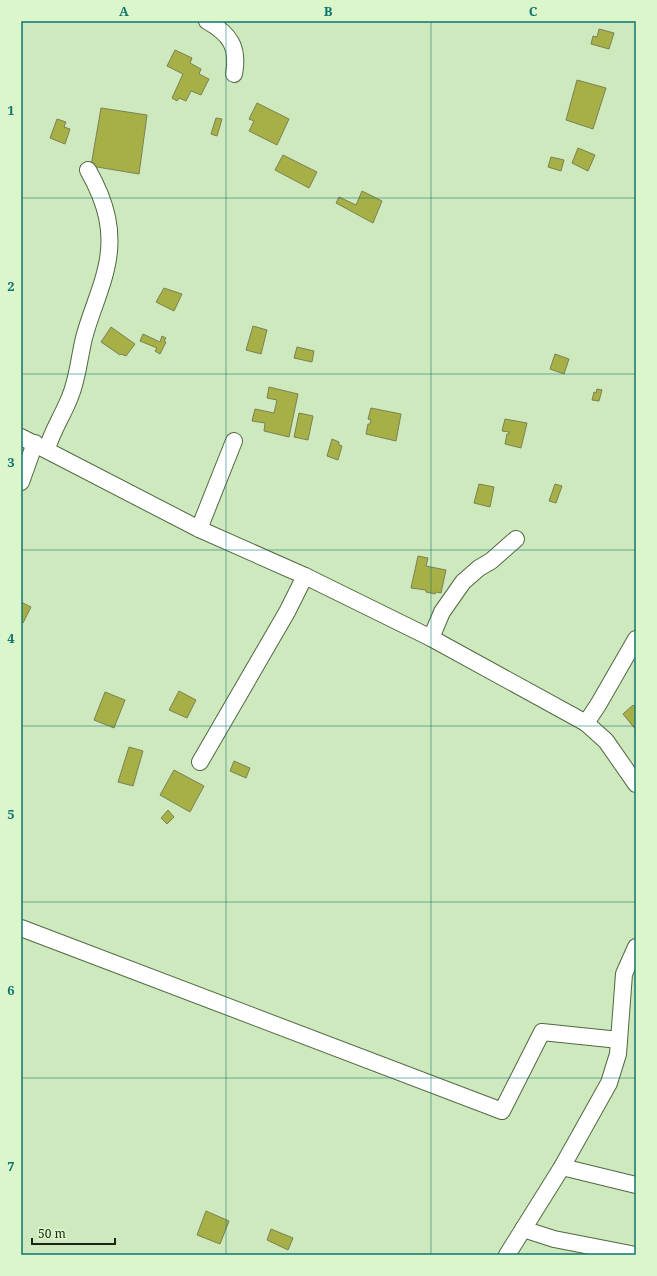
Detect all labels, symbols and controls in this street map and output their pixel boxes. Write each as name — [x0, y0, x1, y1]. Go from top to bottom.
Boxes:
text: A — [119, 2, 129, 20]
text: B — [324, 2, 333, 20]
text: C — [529, 2, 538, 20]
text: 1 — [7, 101, 15, 119]
text: 2 — [7, 277, 15, 295]
text: 3 — [7, 453, 15, 471]
text: 4 — [7, 629, 15, 647]
text: 5 — [7, 805, 15, 823]
text: 6 — [7, 981, 15, 999]
text: 7 — [7, 1157, 15, 1175]
scale bar — [32, 1220, 115, 1246]
text: 50 m — [38, 1225, 66, 1242]

